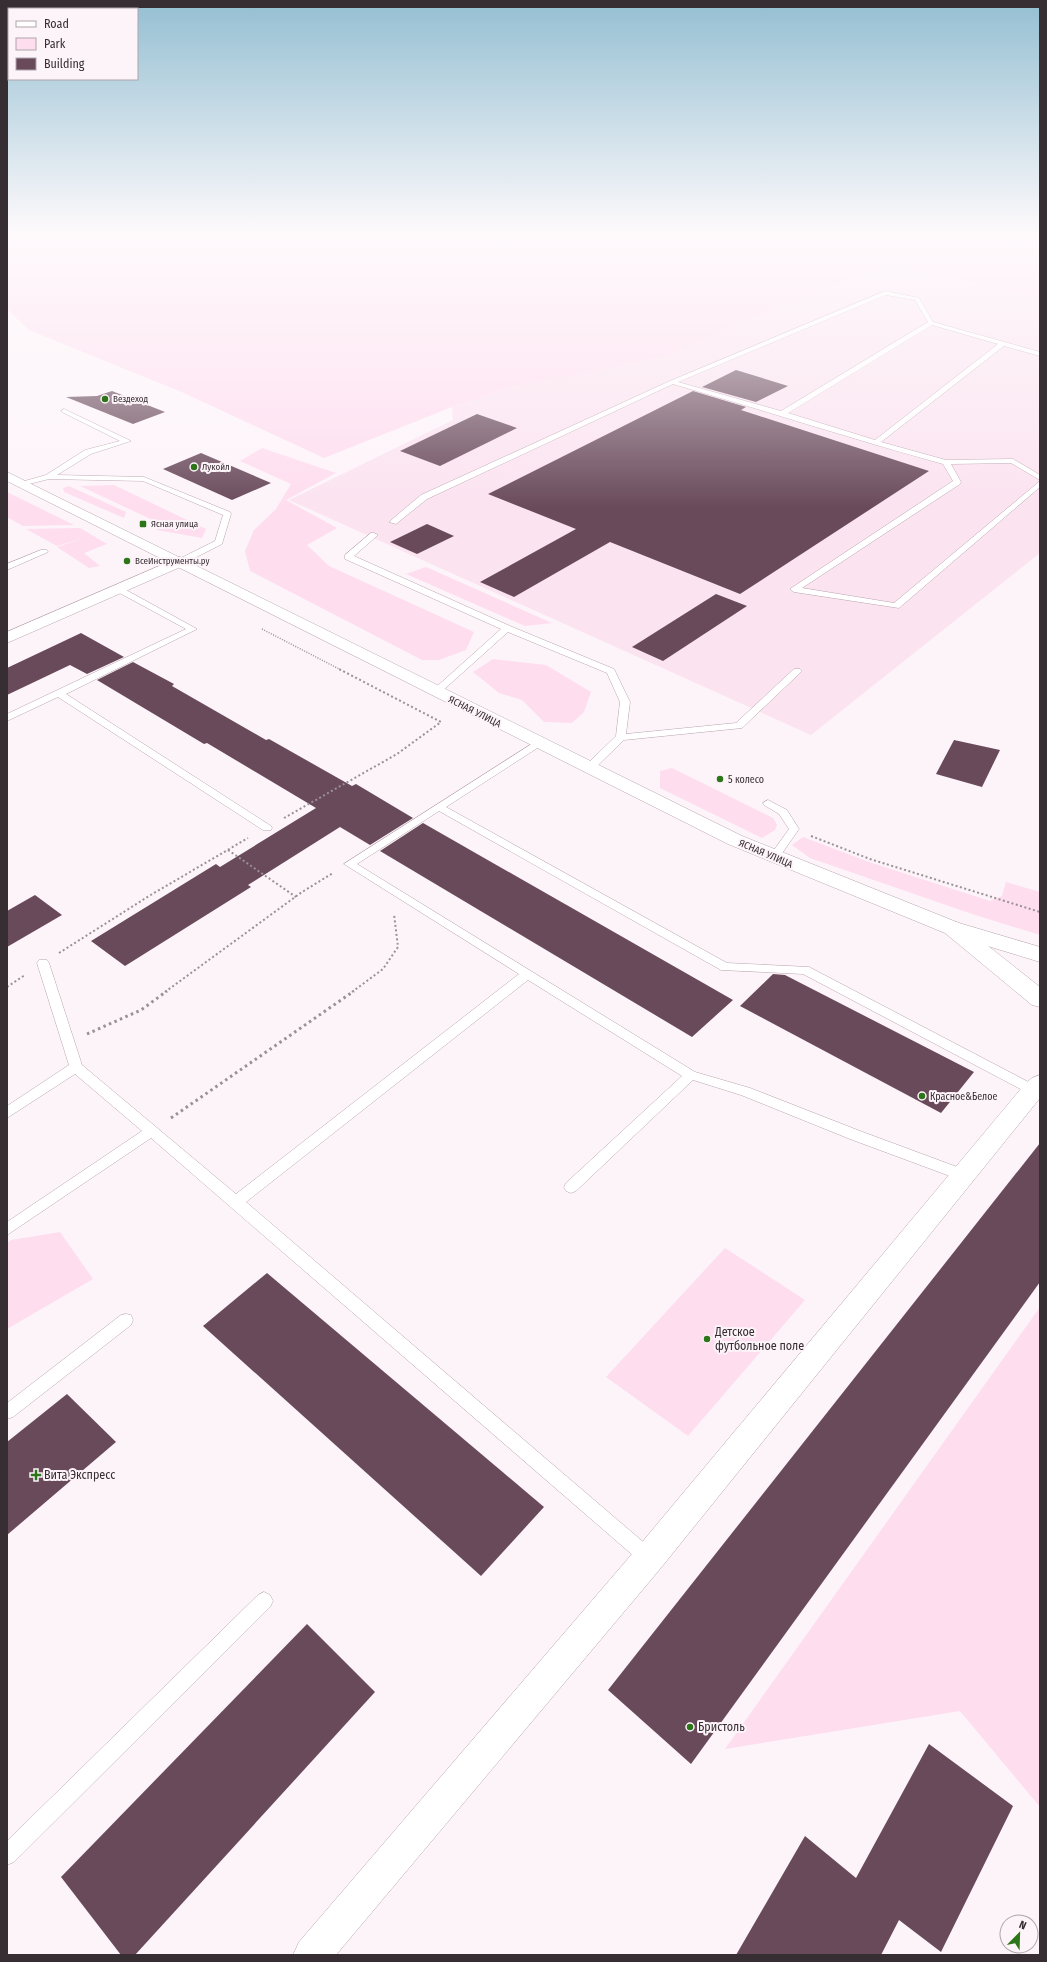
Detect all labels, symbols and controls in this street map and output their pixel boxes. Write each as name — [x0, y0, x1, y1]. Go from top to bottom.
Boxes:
legend — [8, 8, 138, 80]
text: Road — [44, 17, 69, 31]
text: Park — [44, 37, 66, 51]
text: Building — [44, 57, 85, 71]
marker: Вездеход — [100, 394, 110, 404]
place label: Вездеход — [113, 394, 148, 404]
marker: Лукойл — [189, 462, 199, 472]
place label: Лукойл — [202, 462, 230, 472]
marker: Ясная улица — [138, 519, 148, 529]
place label: Ясная улица — [151, 519, 199, 529]
marker: ВсеИнструменты.ру — [122, 556, 132, 566]
place label: ВсеИнструменты.ру — [135, 556, 210, 566]
street label: ЯСНАЯ УЛИЦА — [446, 693, 504, 731]
marker: 5 колесо — [715, 774, 725, 784]
place label: 5 колесо — [728, 774, 764, 786]
street label: ЯСНАЯ УЛИЦА — [737, 837, 795, 871]
marker: Красное&Белое — [917, 1091, 927, 1101]
place label: Красное&Белое — [930, 1091, 997, 1103]
place label: Детское футбольное поле — [714, 1325, 804, 1353]
marker: Детское футбольное поле — [702, 1334, 712, 1344]
place label: Вита Экспресс — [44, 1468, 115, 1482]
marker: Вита Экспресс — [31, 1470, 41, 1480]
place label: Бристоль — [698, 1720, 745, 1734]
marker: Бристоль — [685, 1722, 695, 1732]
north arrow — [999, 1914, 1039, 1954]
text: N — [1017, 1918, 1028, 1933]

